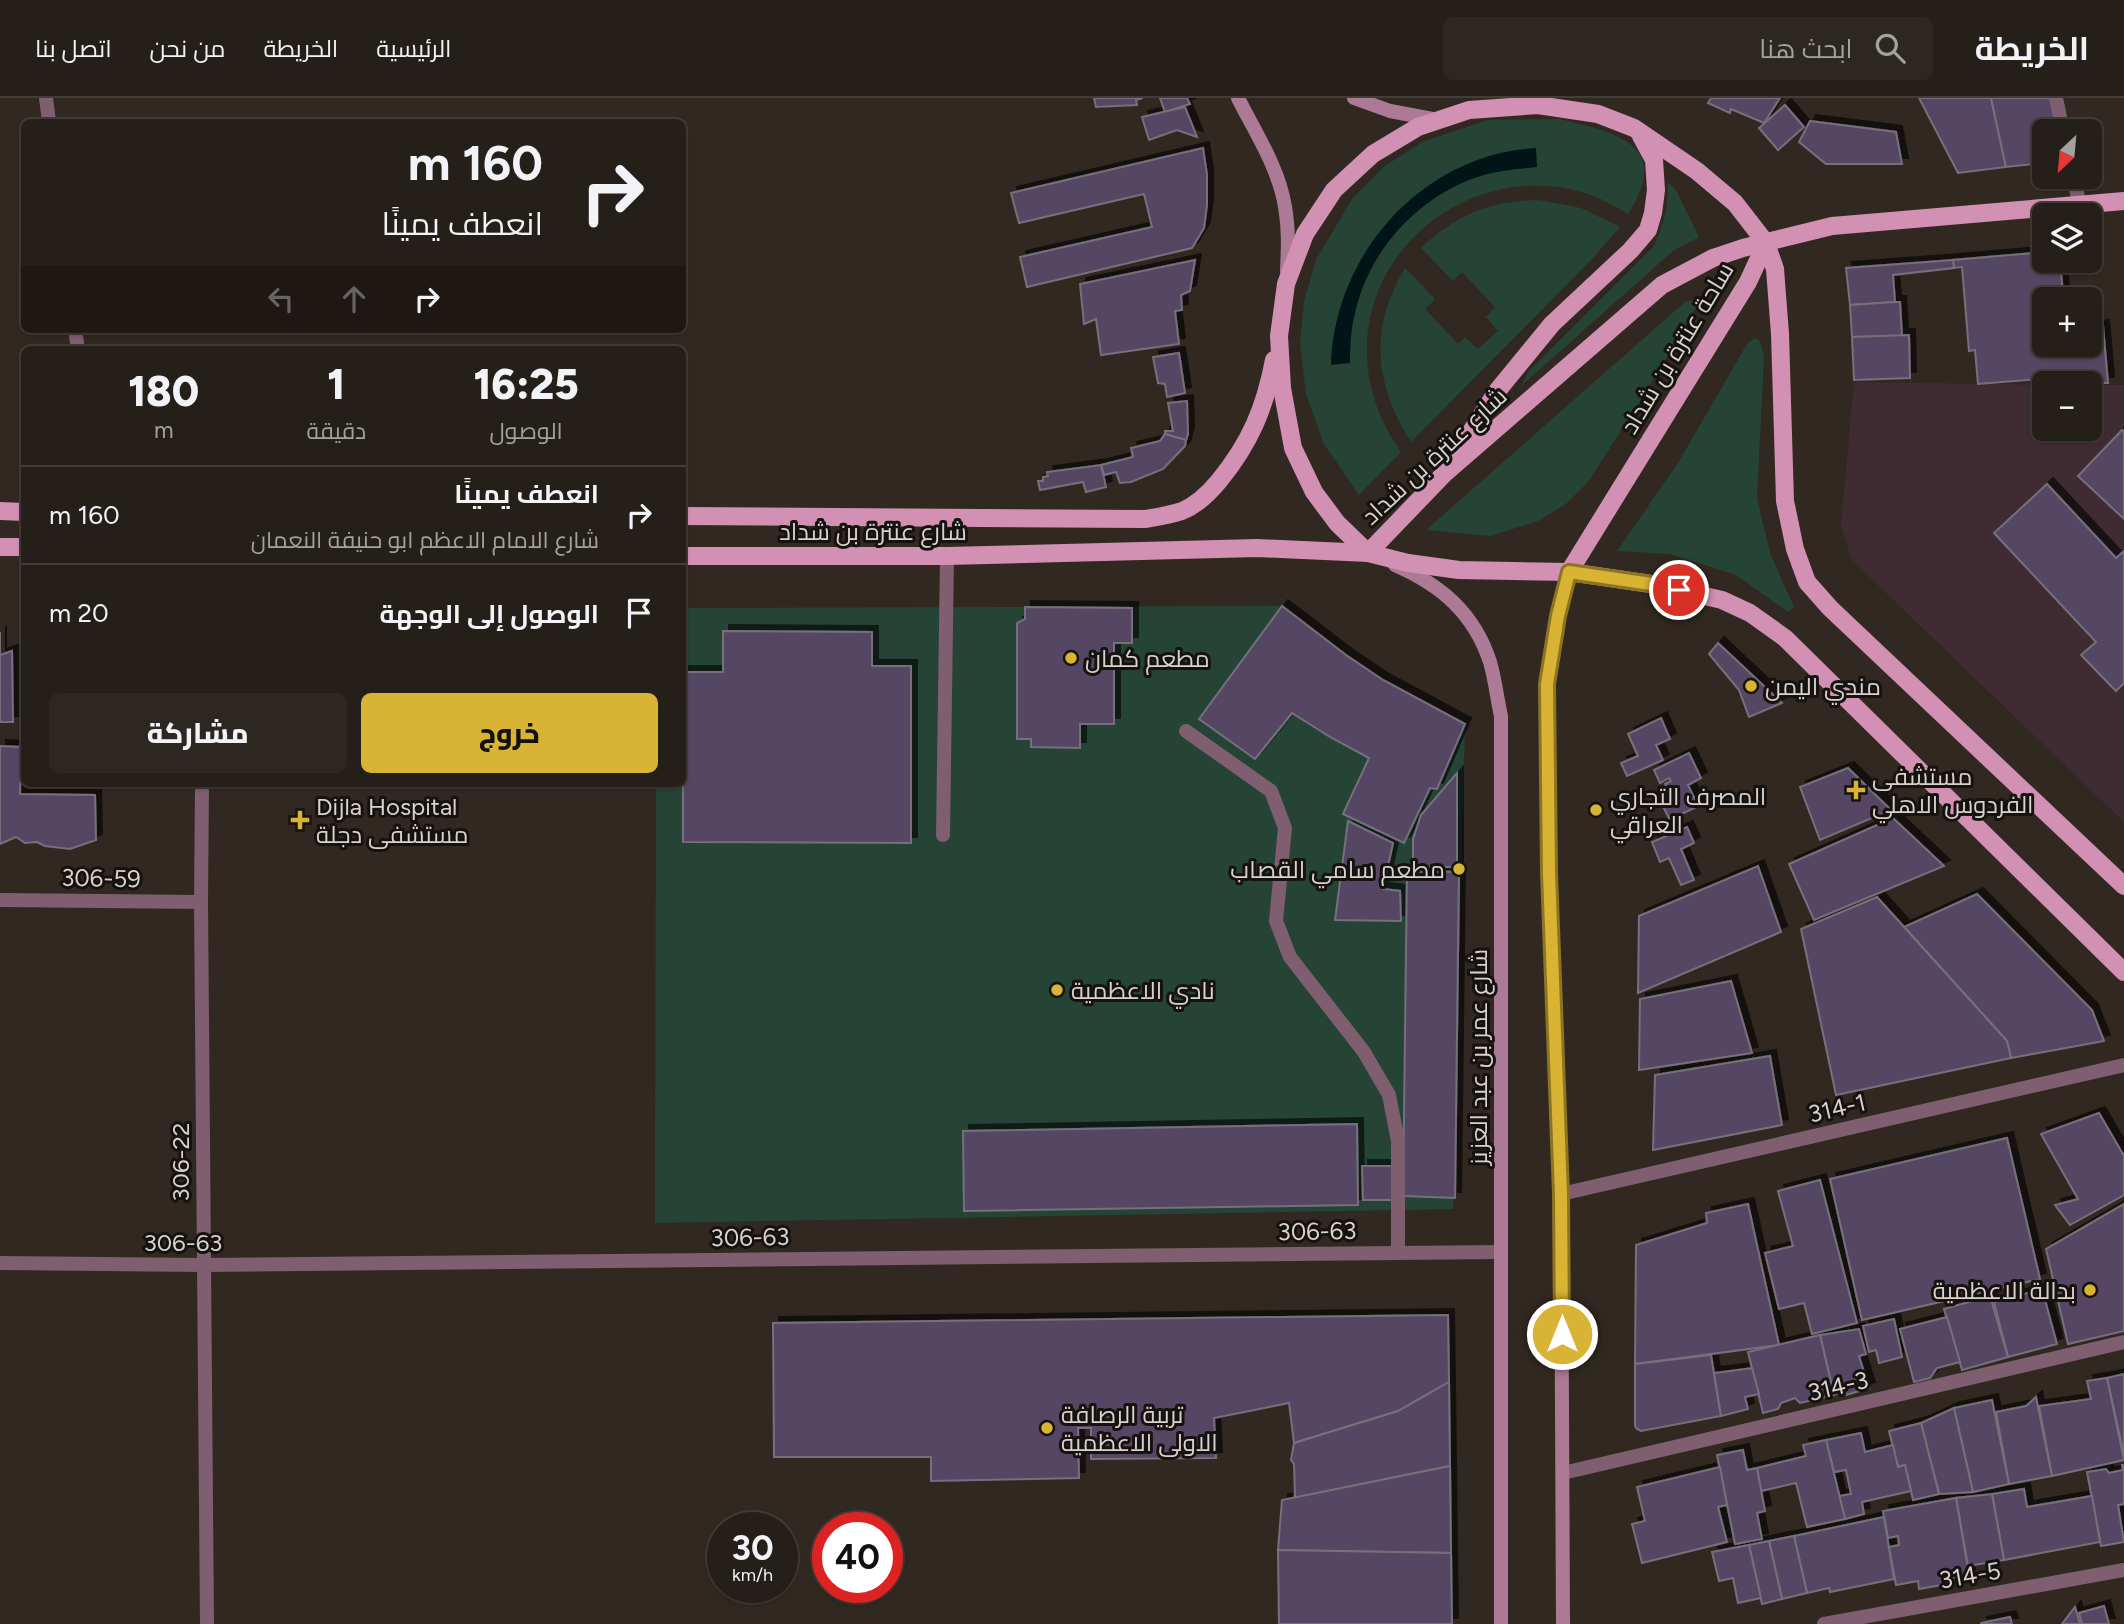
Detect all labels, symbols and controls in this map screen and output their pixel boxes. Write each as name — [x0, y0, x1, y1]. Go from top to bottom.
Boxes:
search box — [1443, 17, 1933, 80]
icon: search — [1871, 29, 1909, 67]
text: الخريطة — [1975, 29, 2089, 68]
text: ابحث هنا — [1759, 33, 1853, 65]
text: اتصل بنا — [35, 34, 112, 63]
text: من نحن — [150, 34, 225, 63]
text: الخريطة — [263, 34, 338, 63]
text: الرئيسية — [376, 34, 452, 63]
north arrow — [2032, 119, 2102, 189]
map controls — [2032, 119, 2102, 441]
text: 160 m — [408, 133, 543, 192]
icon: right — [567, 147, 658, 238]
button: layers — [2032, 203, 2102, 273]
text: انعطف يمينًا — [381, 205, 543, 243]
street label: ساحة عنترة بن شداد — [1614, 257, 1740, 439]
icon: left — [262, 280, 300, 318]
icon: ahead — [335, 280, 373, 318]
icon: right — [408, 280, 446, 318]
button: + — [2032, 287, 2102, 357]
text: 1 — [327, 359, 345, 410]
text: 16:25 — [473, 359, 579, 410]
text: 180 — [128, 366, 199, 417]
button: − — [2032, 371, 2102, 441]
street label: شارع عنترة بن شداد — [1355, 381, 1514, 532]
text: m — [154, 416, 173, 444]
text: دقيقة — [306, 417, 366, 445]
text: الوصول — [489, 417, 563, 445]
text: انعطف يمينًا — [454, 478, 599, 510]
icon: right — [620, 496, 658, 534]
text: 160 m — [49, 499, 120, 531]
street label: شارع عنترة بن شداد — [779, 517, 967, 548]
text: شارع الامام الاعظم ابو حنيفة النعمان — [251, 526, 599, 554]
pin — [1649, 560, 1709, 620]
icon: arrive — [1660, 571, 1698, 609]
icon: arrive — [620, 594, 658, 632]
text: 20 m — [49, 597, 109, 629]
text: الوصول إلى الوجهة — [379, 598, 599, 630]
place label: مطعم كمان — [1085, 644, 1210, 675]
marker: مطعم كمان — [1063, 650, 1079, 666]
place label: مندي اليمن — [1765, 672, 1881, 705]
marker: مندي اليمن — [1743, 678, 1759, 694]
button: مشاركة — [49, 693, 347, 773]
button: خروج — [361, 693, 658, 773]
place label: مستشفى الفردوس الاهلي — [1872, 762, 2034, 824]
marker: مستشفى الفردوس الاهلي — [1846, 780, 1866, 800]
place label: المصرف التجاري العراقي — [1610, 782, 1766, 844]
place label: Dijla Hospital مستشفى دجلة — [316, 792, 468, 849]
marker: المصرف التجاري العراقي — [1588, 802, 1604, 818]
marker: Dijla Hospital مستشفى دجلة — [290, 810, 310, 830]
place label: مطعم سامي القصاب — [1230, 855, 1445, 889]
marker: مطعم سامي القصاب — [1451, 861, 1467, 877]
street label: 306-59 — [61, 863, 141, 893]
street label: شارع عمر بن عبد العزيز — [1464, 949, 1495, 1167]
place label: نادي الاعظمية — [1071, 976, 1215, 1009]
marker: نادي الاعظمية — [1049, 982, 1065, 998]
street label: 314-1 — [1806, 1087, 1868, 1129]
street label: 306-22 — [166, 1123, 195, 1201]
street label: 306-63 — [1277, 1216, 1357, 1246]
street label: 306-63 — [710, 1222, 790, 1252]
street label: 306-63 — [144, 1228, 222, 1257]
place label: بدالة الاعظمية — [1933, 1276, 2076, 1305]
marker: بدالة الاعظمية — [2082, 1282, 2098, 1298]
position arrow — [1525, 1297, 1599, 1371]
street label: 314-3 — [1805, 1365, 1871, 1407]
place label: تربية الرصافة الاولى الاعظمية — [1061, 1400, 1218, 1457]
marker: تربية الرصافة الاولى الاعظمية — [1039, 1420, 1055, 1436]
speed limit sign: 40 — [812, 1512, 903, 1603]
text: 30 — [731, 1527, 774, 1569]
street label: 314-5 — [1937, 1555, 2003, 1595]
text: km/h — [732, 1564, 773, 1586]

